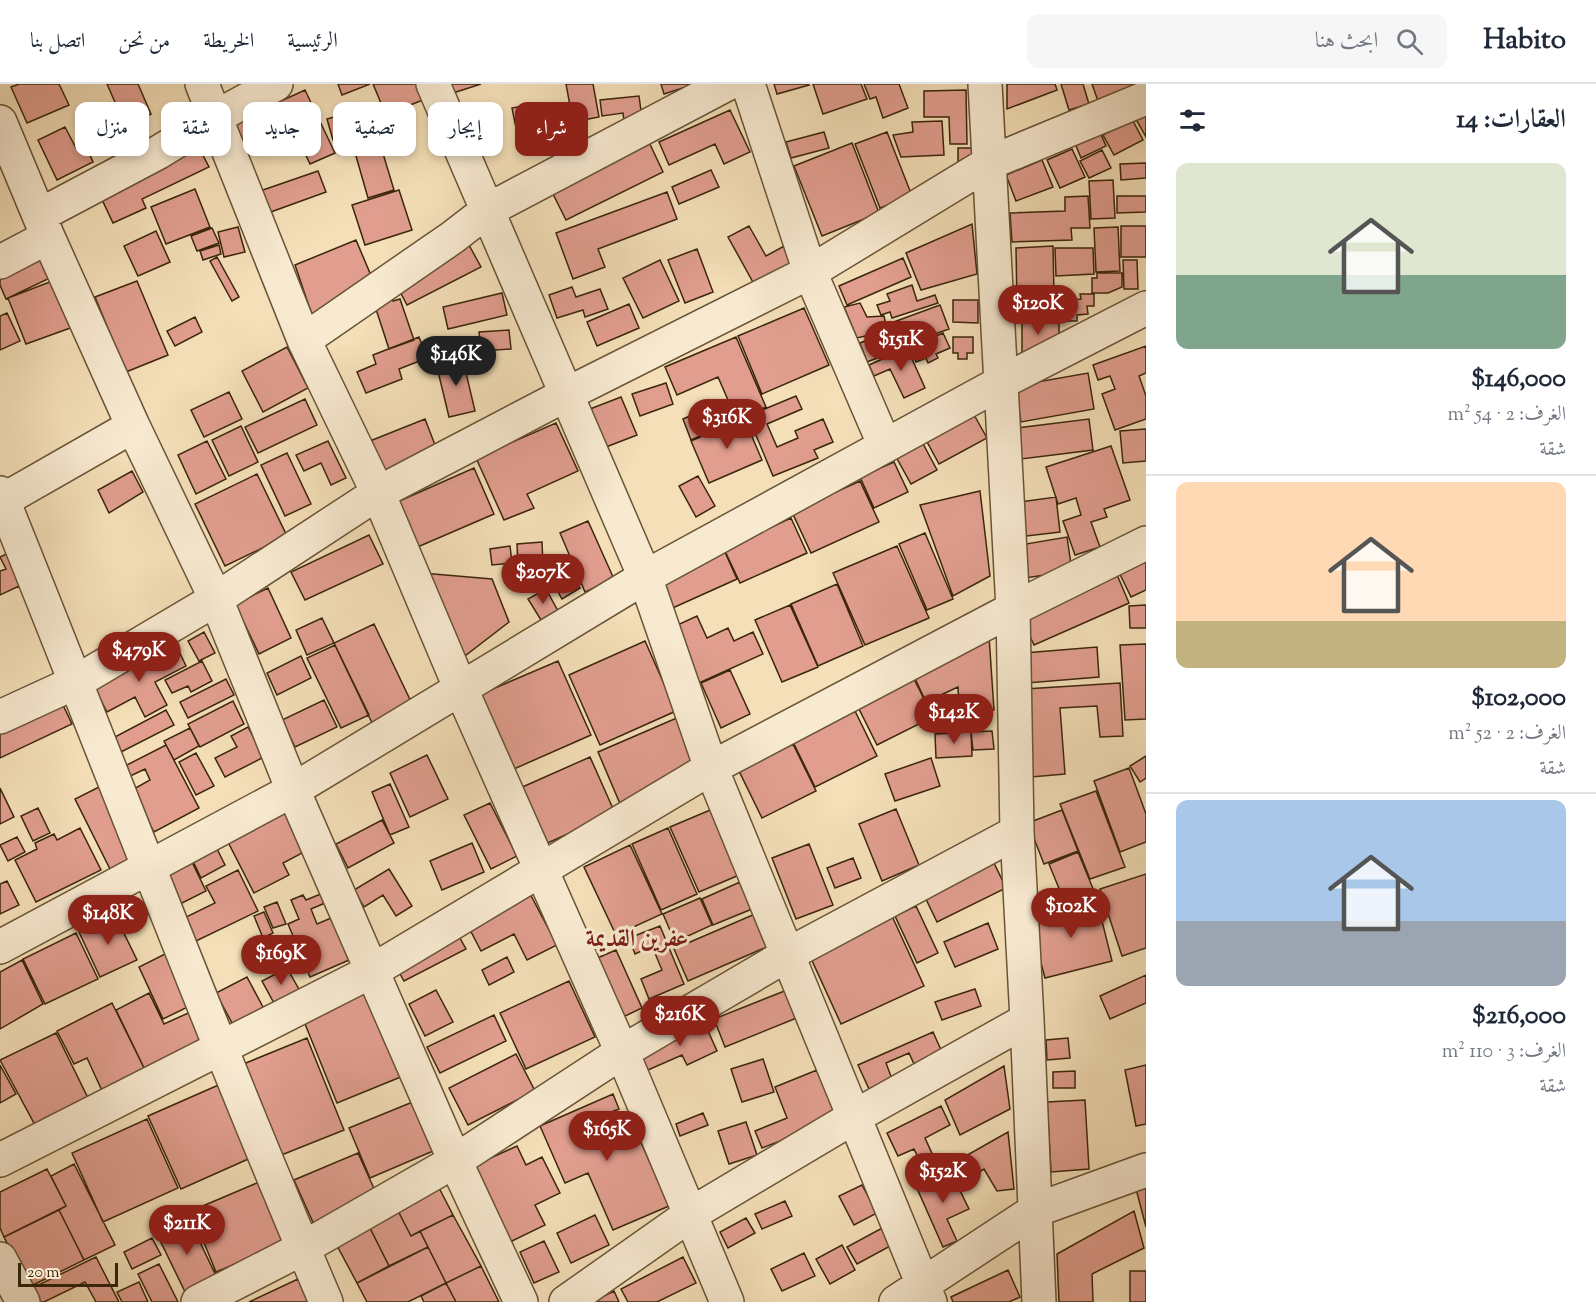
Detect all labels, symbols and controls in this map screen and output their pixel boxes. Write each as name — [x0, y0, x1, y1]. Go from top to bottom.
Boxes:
search box — [1027, 14, 1447, 68]
text: Habito — [1483, 21, 1566, 61]
icon: search — [1393, 25, 1426, 58]
text: ابحث هنا — [1315, 26, 1378, 58]
text: اتصل بنا — [30, 27, 85, 57]
text: من نحن — [118, 27, 170, 57]
text: الخريطة — [203, 27, 254, 57]
text: الرئيسية — [287, 27, 338, 57]
chip: منزل — [75, 102, 149, 156]
chip: شقة — [161, 102, 231, 156]
chip: جديد — [243, 102, 321, 156]
chip: تصفية — [333, 102, 416, 156]
chip: إيجار — [428, 102, 503, 156]
chip: شراء — [515, 102, 588, 156]
text: العقارات: 14 — [1456, 102, 1566, 139]
icon: filters — [1176, 104, 1209, 137]
icon: home — [1317, 202, 1425, 310]
pin: $120K — [996, 285, 1080, 336]
text: $120K — [1012, 290, 1064, 319]
pin: $151K — [859, 321, 943, 372]
text: $151K — [878, 326, 924, 355]
pin: $146K — [414, 336, 498, 387]
text: $146K — [430, 341, 482, 370]
text: $146,000 — [1471, 361, 1566, 398]
pin: $316K — [685, 399, 769, 450]
text: الغرف: 2 · 54 m² — [1447, 401, 1566, 430]
text: $316K — [702, 404, 752, 433]
text: شقة — [1540, 436, 1566, 465]
icon: home — [1317, 521, 1425, 629]
pin: $207K — [501, 554, 585, 605]
text: $207K — [515, 559, 571, 588]
pin: $479K — [97, 632, 181, 683]
text: $479K — [112, 637, 166, 666]
text: $102,000 — [1471, 680, 1566, 717]
pin: $142K — [912, 694, 996, 745]
text: $142K — [928, 699, 980, 728]
text: الغرف: 2 · 52 m² — [1448, 720, 1566, 749]
text: شقة — [1540, 755, 1566, 784]
icon: home — [1317, 839, 1425, 947]
pin: $102K — [1029, 888, 1113, 939]
text: $102K — [1045, 893, 1097, 922]
pin: $148K — [66, 895, 150, 946]
text: $148K — [82, 900, 134, 929]
district label: عفرين القديمة — [586, 923, 688, 957]
pin: $169K — [239, 935, 323, 986]
text: $169K — [255, 940, 307, 969]
pin: $216K — [638, 996, 722, 1047]
text: $216,000 — [1472, 998, 1566, 1035]
text: $216K — [654, 1001, 706, 1030]
text: الغرف: 3 · 110 m² — [1442, 1038, 1566, 1067]
text: شقة — [1540, 1073, 1566, 1102]
pin: $165K — [565, 1111, 649, 1162]
text: $165K — [583, 1116, 631, 1145]
pin: $152K — [901, 1153, 985, 1204]
text: $152K — [919, 1158, 967, 1187]
pin: $211K — [145, 1205, 229, 1256]
text: $211K — [163, 1210, 211, 1239]
scale bar — [18, 1260, 118, 1288]
text: 20 m — [27, 1262, 60, 1285]

